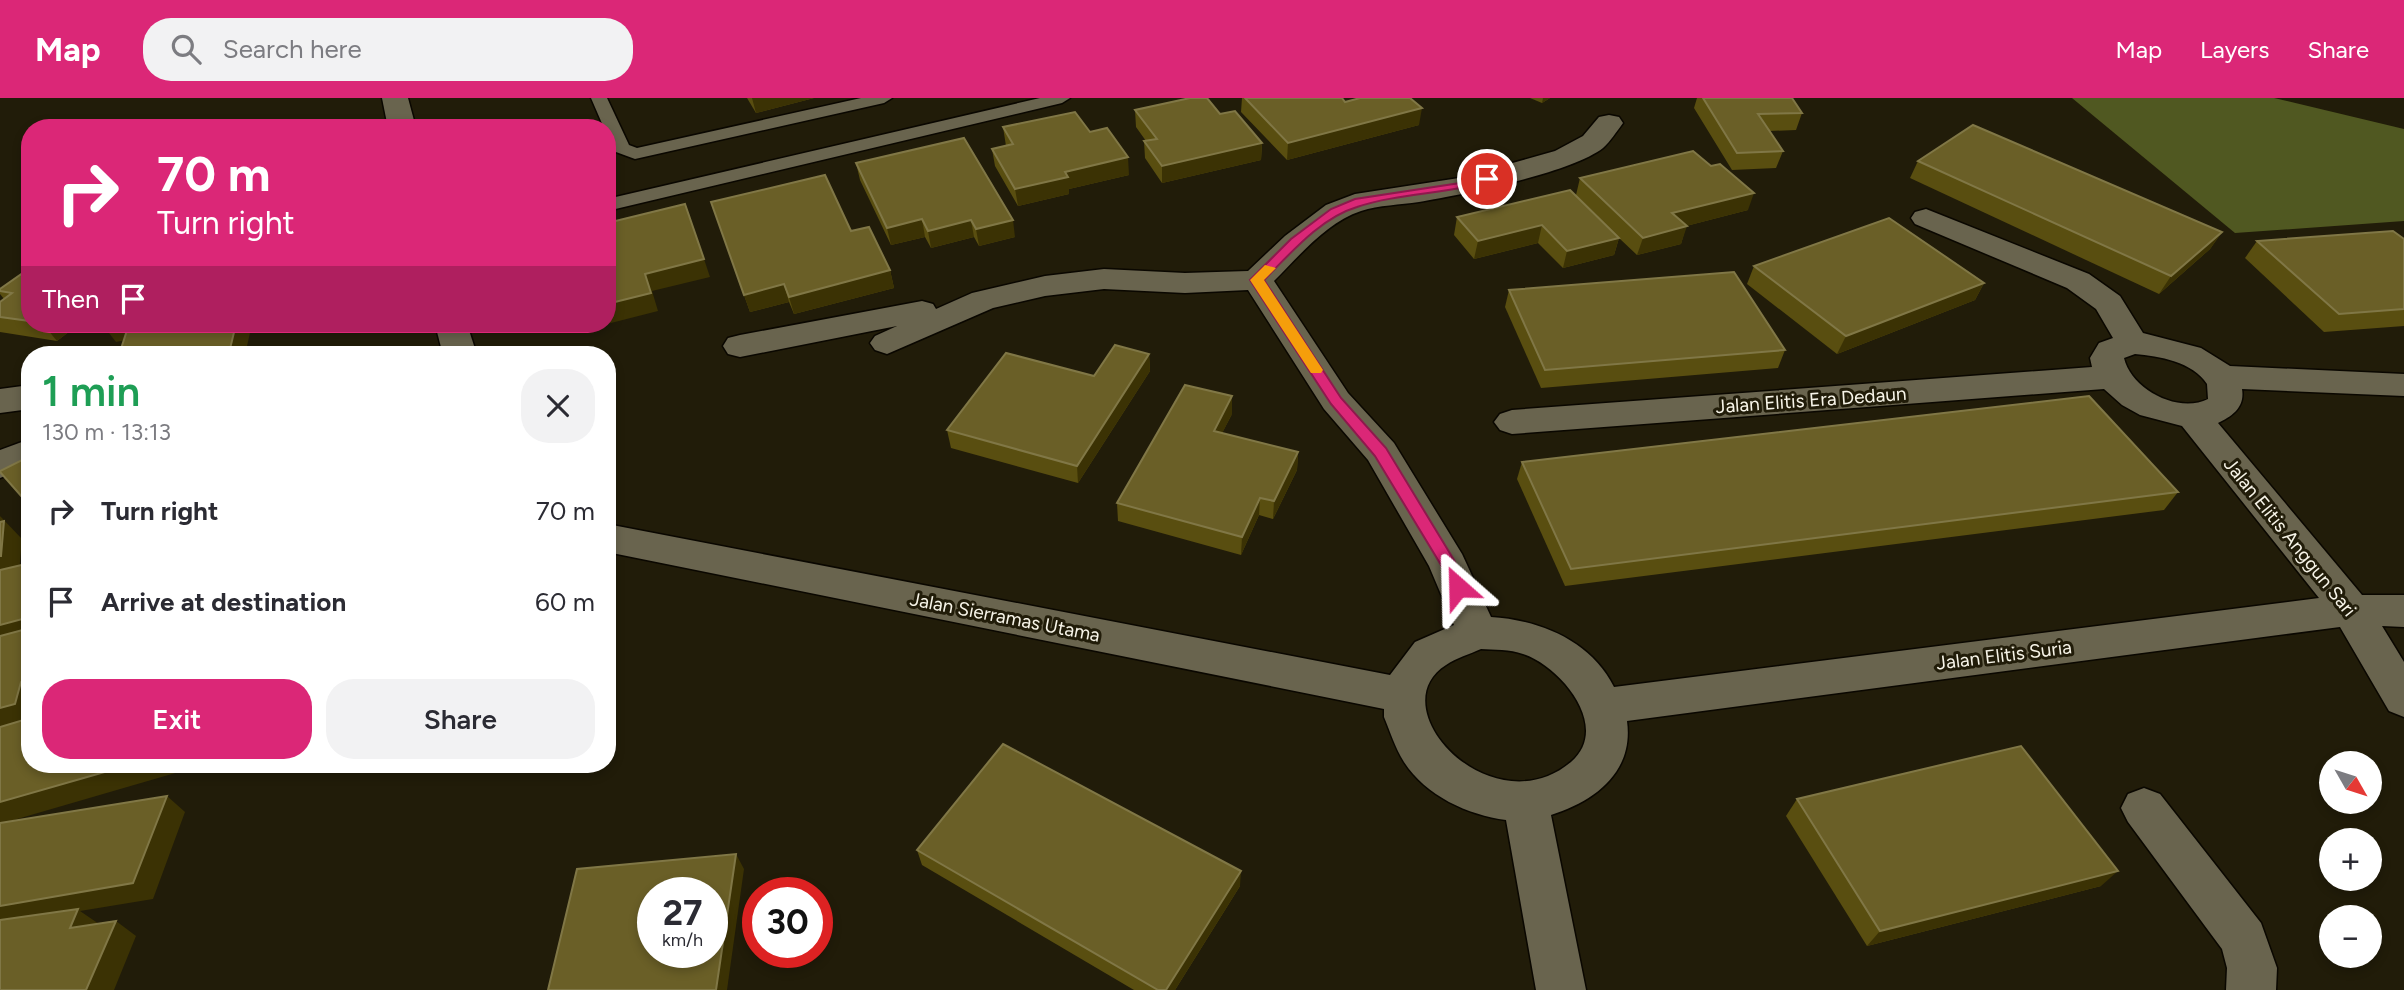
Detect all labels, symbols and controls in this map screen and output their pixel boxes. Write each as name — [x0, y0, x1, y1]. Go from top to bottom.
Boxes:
search box — [143, 18, 633, 81]
text: Map — [35, 30, 101, 69]
icon: search — [167, 30, 205, 68]
text: Search here — [223, 33, 362, 65]
text: Map — [2115, 35, 2162, 64]
text: Layers — [2200, 35, 2269, 64]
text: Share — [2307, 35, 2369, 64]
text: 70 m — [157, 144, 270, 203]
icon: right — [42, 147, 133, 238]
pin — [1457, 149, 1517, 209]
icon: arrive — [1468, 160, 1506, 198]
text: Turn right — [157, 204, 295, 242]
icon: arrive — [114, 280, 152, 318]
text: Then — [42, 283, 100, 315]
text: 1 min — [42, 366, 140, 417]
button: close — [521, 369, 595, 443]
street label: Jalan Elitis Era Dedaun — [1715, 382, 1907, 418]
text: 130 m · 13:13 — [42, 418, 171, 446]
street label: Jalan Elitis Anggun Sari — [2219, 453, 2361, 621]
icon: right — [42, 492, 80, 530]
text: Turn right — [101, 495, 218, 527]
text: 70 m — [536, 495, 595, 527]
position arrow — [1421, 550, 1495, 624]
icon: arrive — [42, 583, 80, 621]
text: Arrive at destination — [101, 586, 346, 618]
text: 60 m — [535, 586, 595, 618]
street label: Jalan Sierramas Utama — [908, 587, 1102, 647]
street label: Jalan Elitis Suria — [1935, 635, 2073, 675]
button: Exit — [42, 679, 312, 759]
button: Share — [326, 679, 595, 759]
north arrow — [2319, 751, 2382, 814]
map controls — [2319, 751, 2382, 968]
button: + — [2319, 828, 2382, 891]
speed limit sign: 30 — [742, 877, 833, 968]
text: 27 — [663, 892, 702, 934]
button: − — [2319, 905, 2382, 968]
text: km/h — [662, 929, 703, 951]

